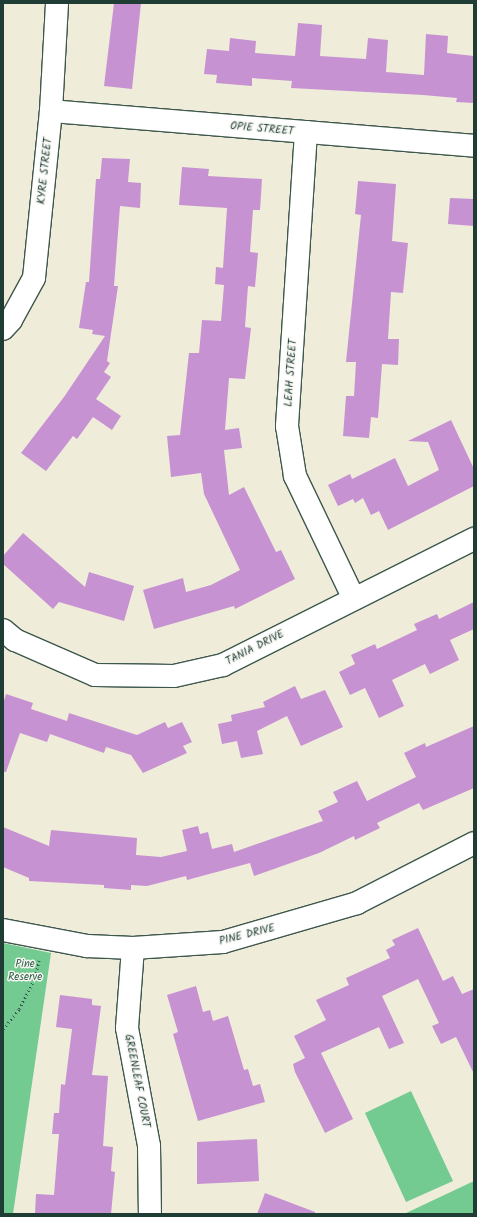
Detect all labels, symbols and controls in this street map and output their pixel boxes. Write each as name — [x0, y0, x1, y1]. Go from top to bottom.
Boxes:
street label: OPIE STREET — [230, 120, 294, 138]
street label: KYRE STREET — [35, 137, 55, 205]
street label: LEAH STREET — [282, 339, 300, 407]
street label: TANIA DRIVE — [224, 628, 286, 668]
street label: PINE DRIVE — [218, 922, 276, 948]
park label: Pine Reserve — [8, 958, 42, 984]
street label: GREENLEAF COURT — [121, 1033, 153, 1129]

